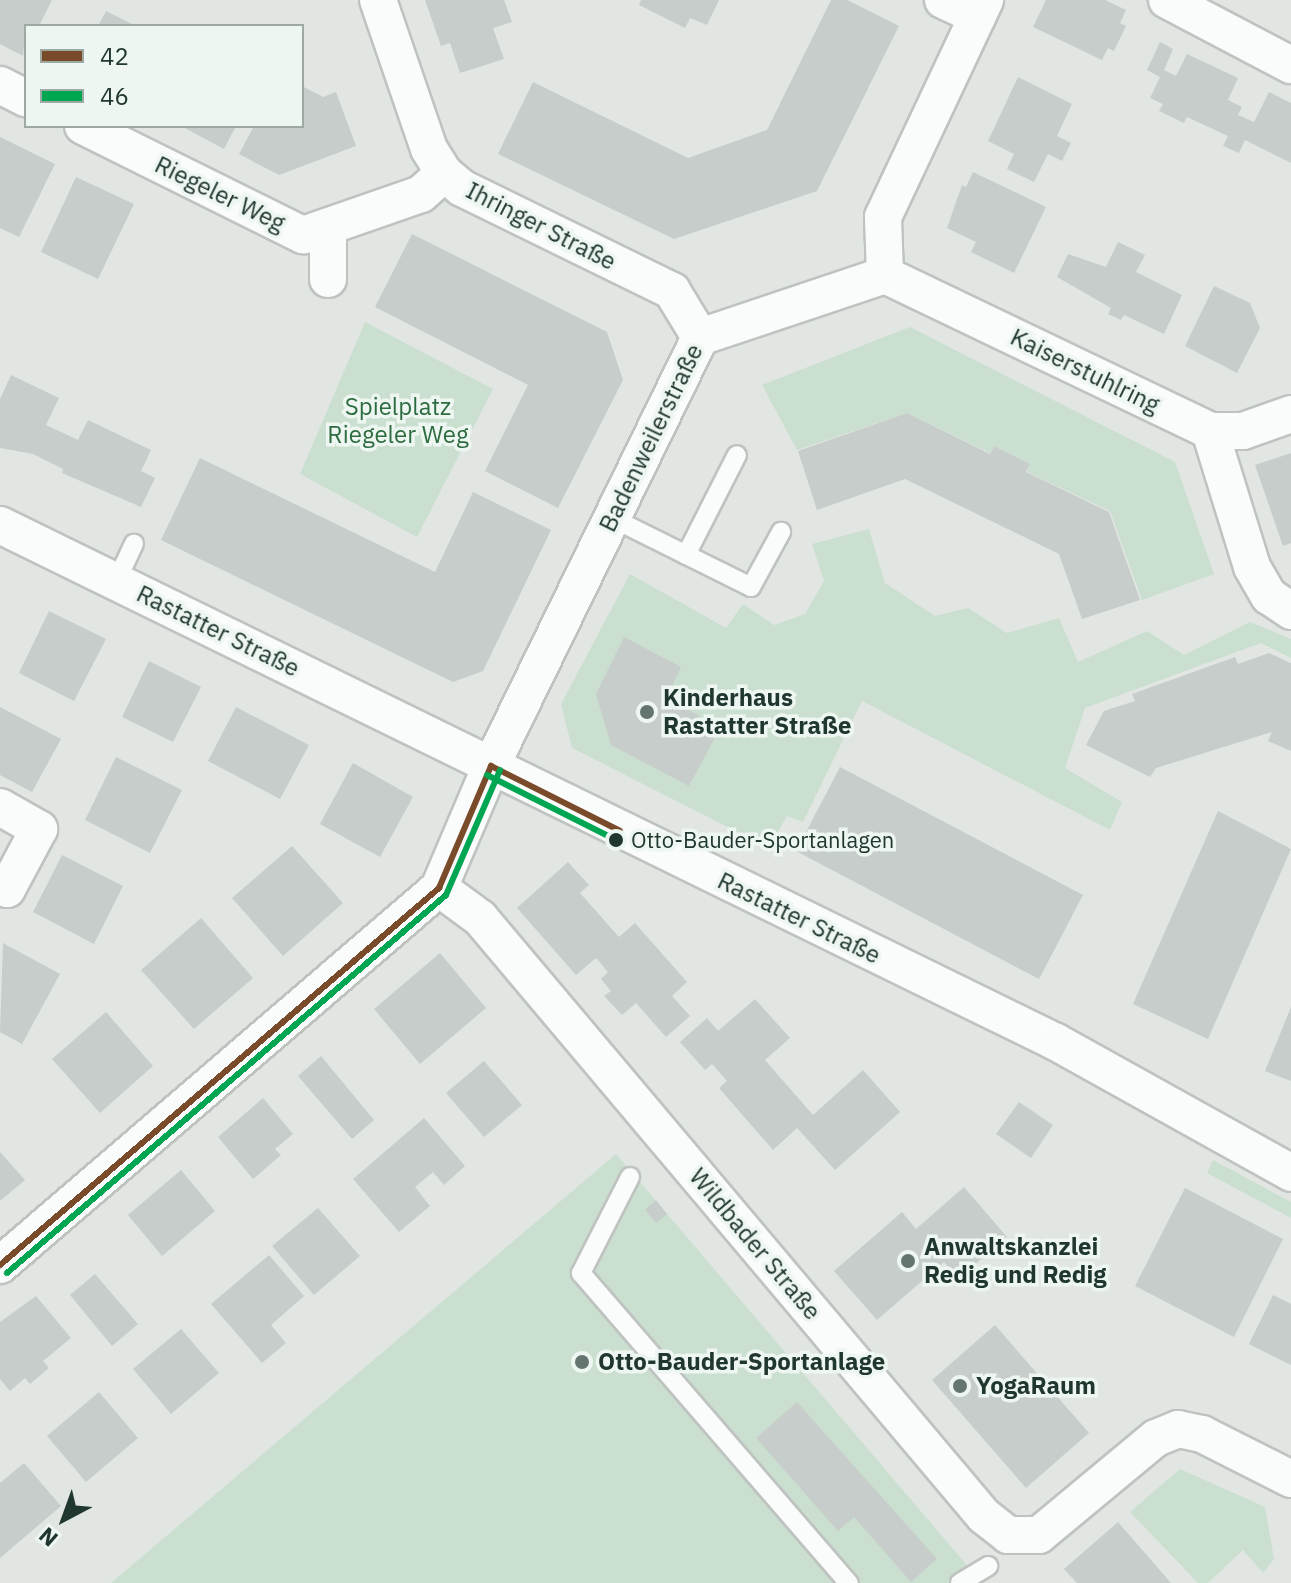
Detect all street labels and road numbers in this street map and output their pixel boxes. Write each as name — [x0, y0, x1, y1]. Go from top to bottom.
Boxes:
street label: Riegeler Weg — [150, 150, 290, 238]
street label: Ihringer Straße — [461, 176, 621, 276]
street label: Kaiserstuhlring — [1006, 323, 1164, 419]
street label: Badenweilerstraße — [593, 340, 709, 536]
street label: Rastatter Straße — [132, 579, 304, 683]
street label: Rastatter Straße — [713, 866, 885, 970]
street label: Wildbader Straße — [683, 1163, 827, 1325]

